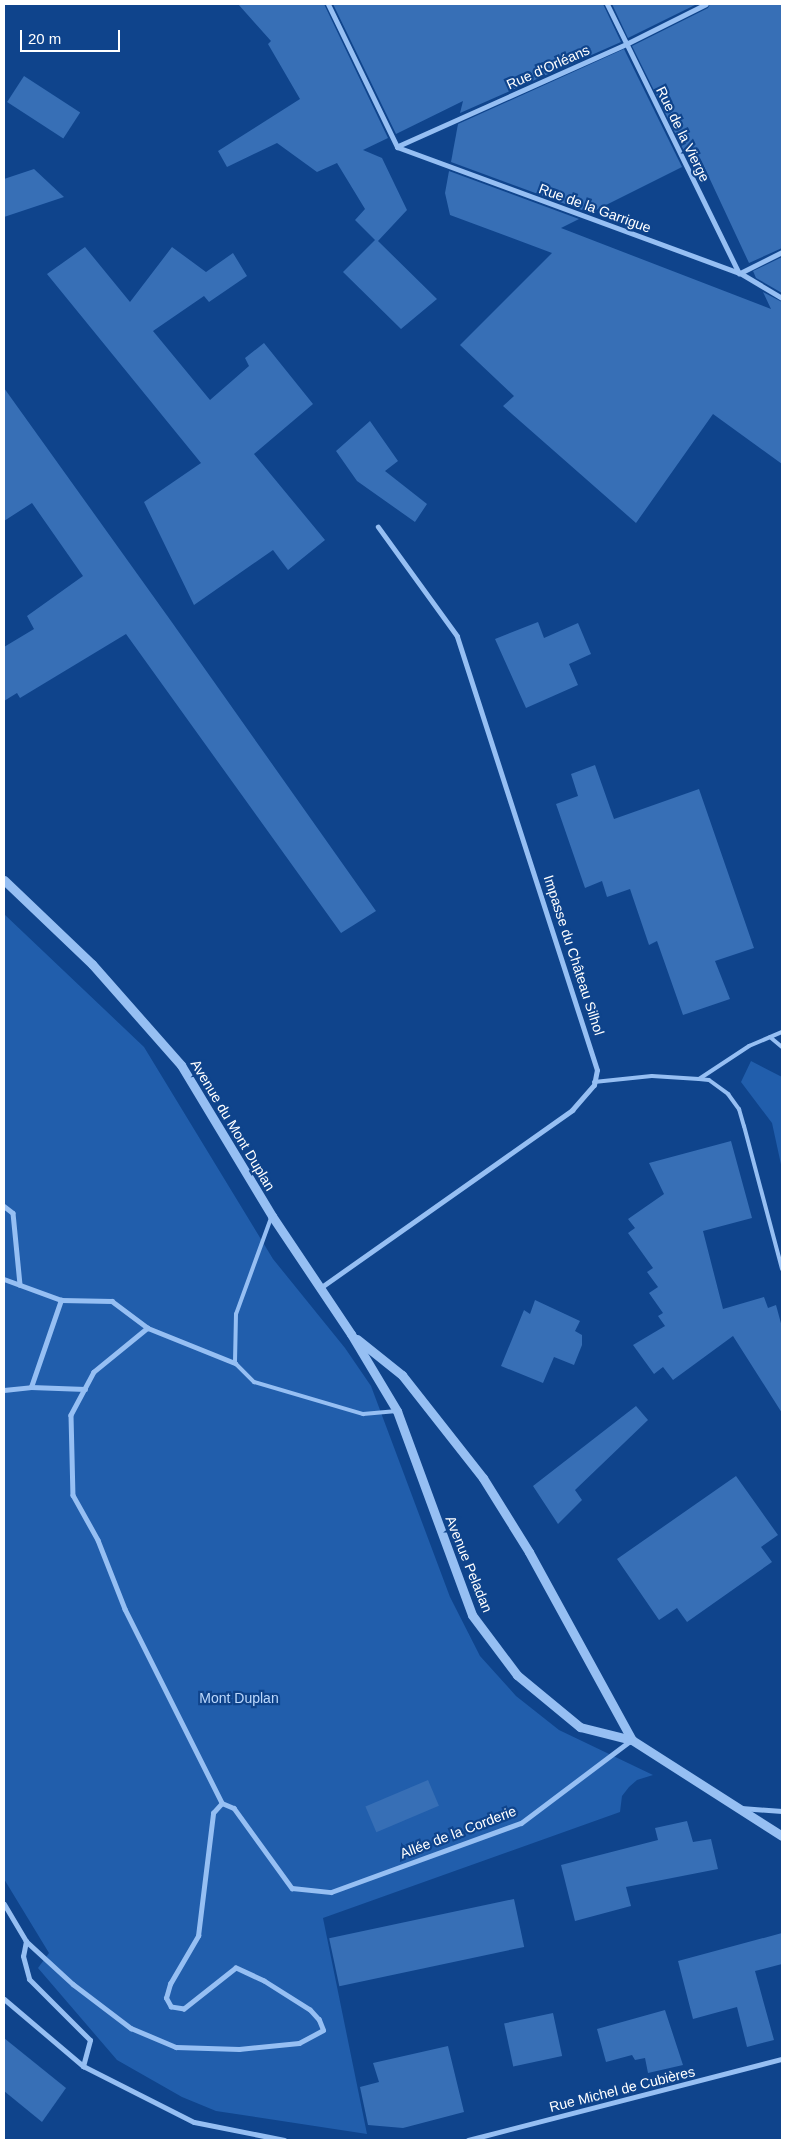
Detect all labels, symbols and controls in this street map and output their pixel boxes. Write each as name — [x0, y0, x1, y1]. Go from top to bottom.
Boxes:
scale bar — [22, 20, 122, 52]
text: 20 m — [28, 30, 61, 47]
street label: Rue d'Orléans — [504, 41, 592, 93]
street label: Rue de la Vierge — [653, 84, 713, 184]
street label: Rue de la Garrigue — [537, 180, 653, 236]
street label: Impasse du Château Silhol — [540, 873, 608, 1037]
street label: Avenue du Mont Duplan — [187, 1056, 279, 1194]
street label: Avenue Peladan — [442, 1513, 496, 1615]
park label: Mont Duplan — [199, 1690, 279, 1706]
street label: Allée de la Corderie — [398, 1802, 518, 1862]
street label: Rue Michel de Cubières — [547, 2063, 697, 2115]

